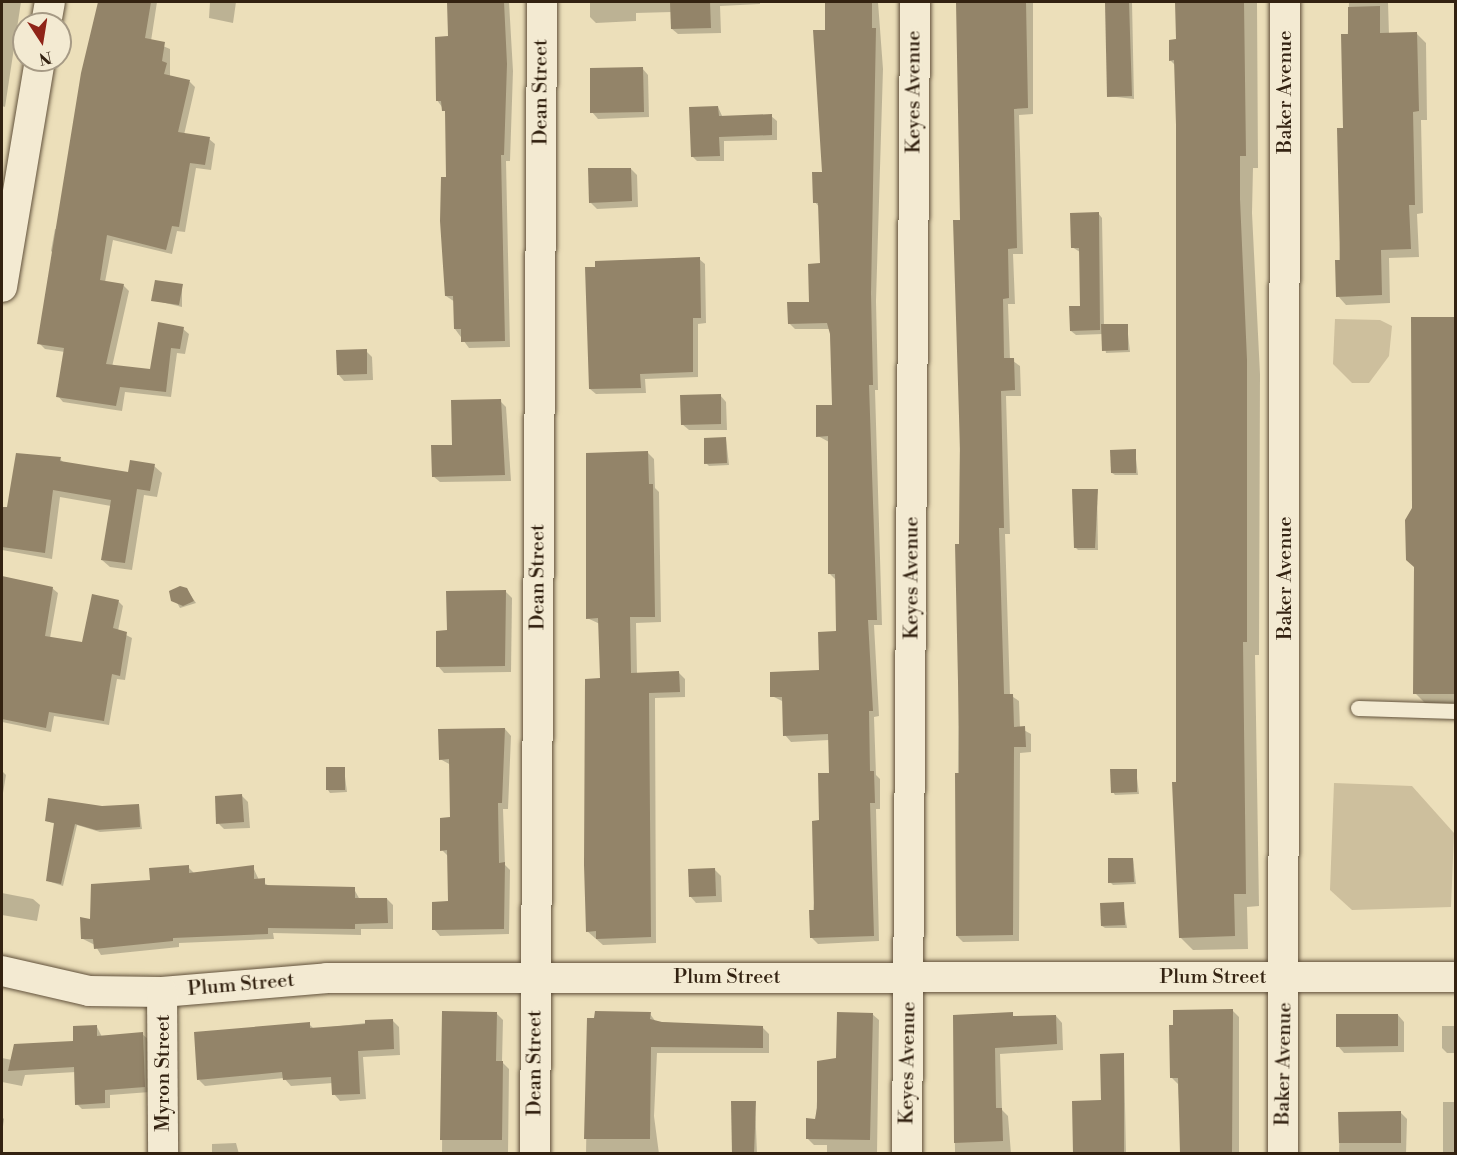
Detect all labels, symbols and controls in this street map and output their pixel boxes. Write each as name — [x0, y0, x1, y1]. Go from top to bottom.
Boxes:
north arrow — [12, 12, 72, 72]
street label: Baker Avenue — [1273, 30, 1297, 154]
street label: Keyes Avenue — [902, 31, 926, 153]
street label: Dean Street — [529, 39, 553, 145]
text: N — [37, 47, 54, 69]
street label: Baker Avenue — [1273, 516, 1297, 640]
street label: Keyes Avenue — [900, 517, 924, 639]
street label: Dean Street — [526, 524, 550, 630]
street label: Plum Street — [674, 965, 780, 989]
street label: Plum Street — [1160, 965, 1266, 989]
street label: Plum Street — [187, 968, 295, 1002]
street label: Keyes Avenue — [895, 1001, 921, 1125]
street label: Baker Avenue — [1271, 1002, 1297, 1126]
street label: Dean Street — [523, 1010, 547, 1116]
street label: Myron Street — [151, 1014, 175, 1132]

